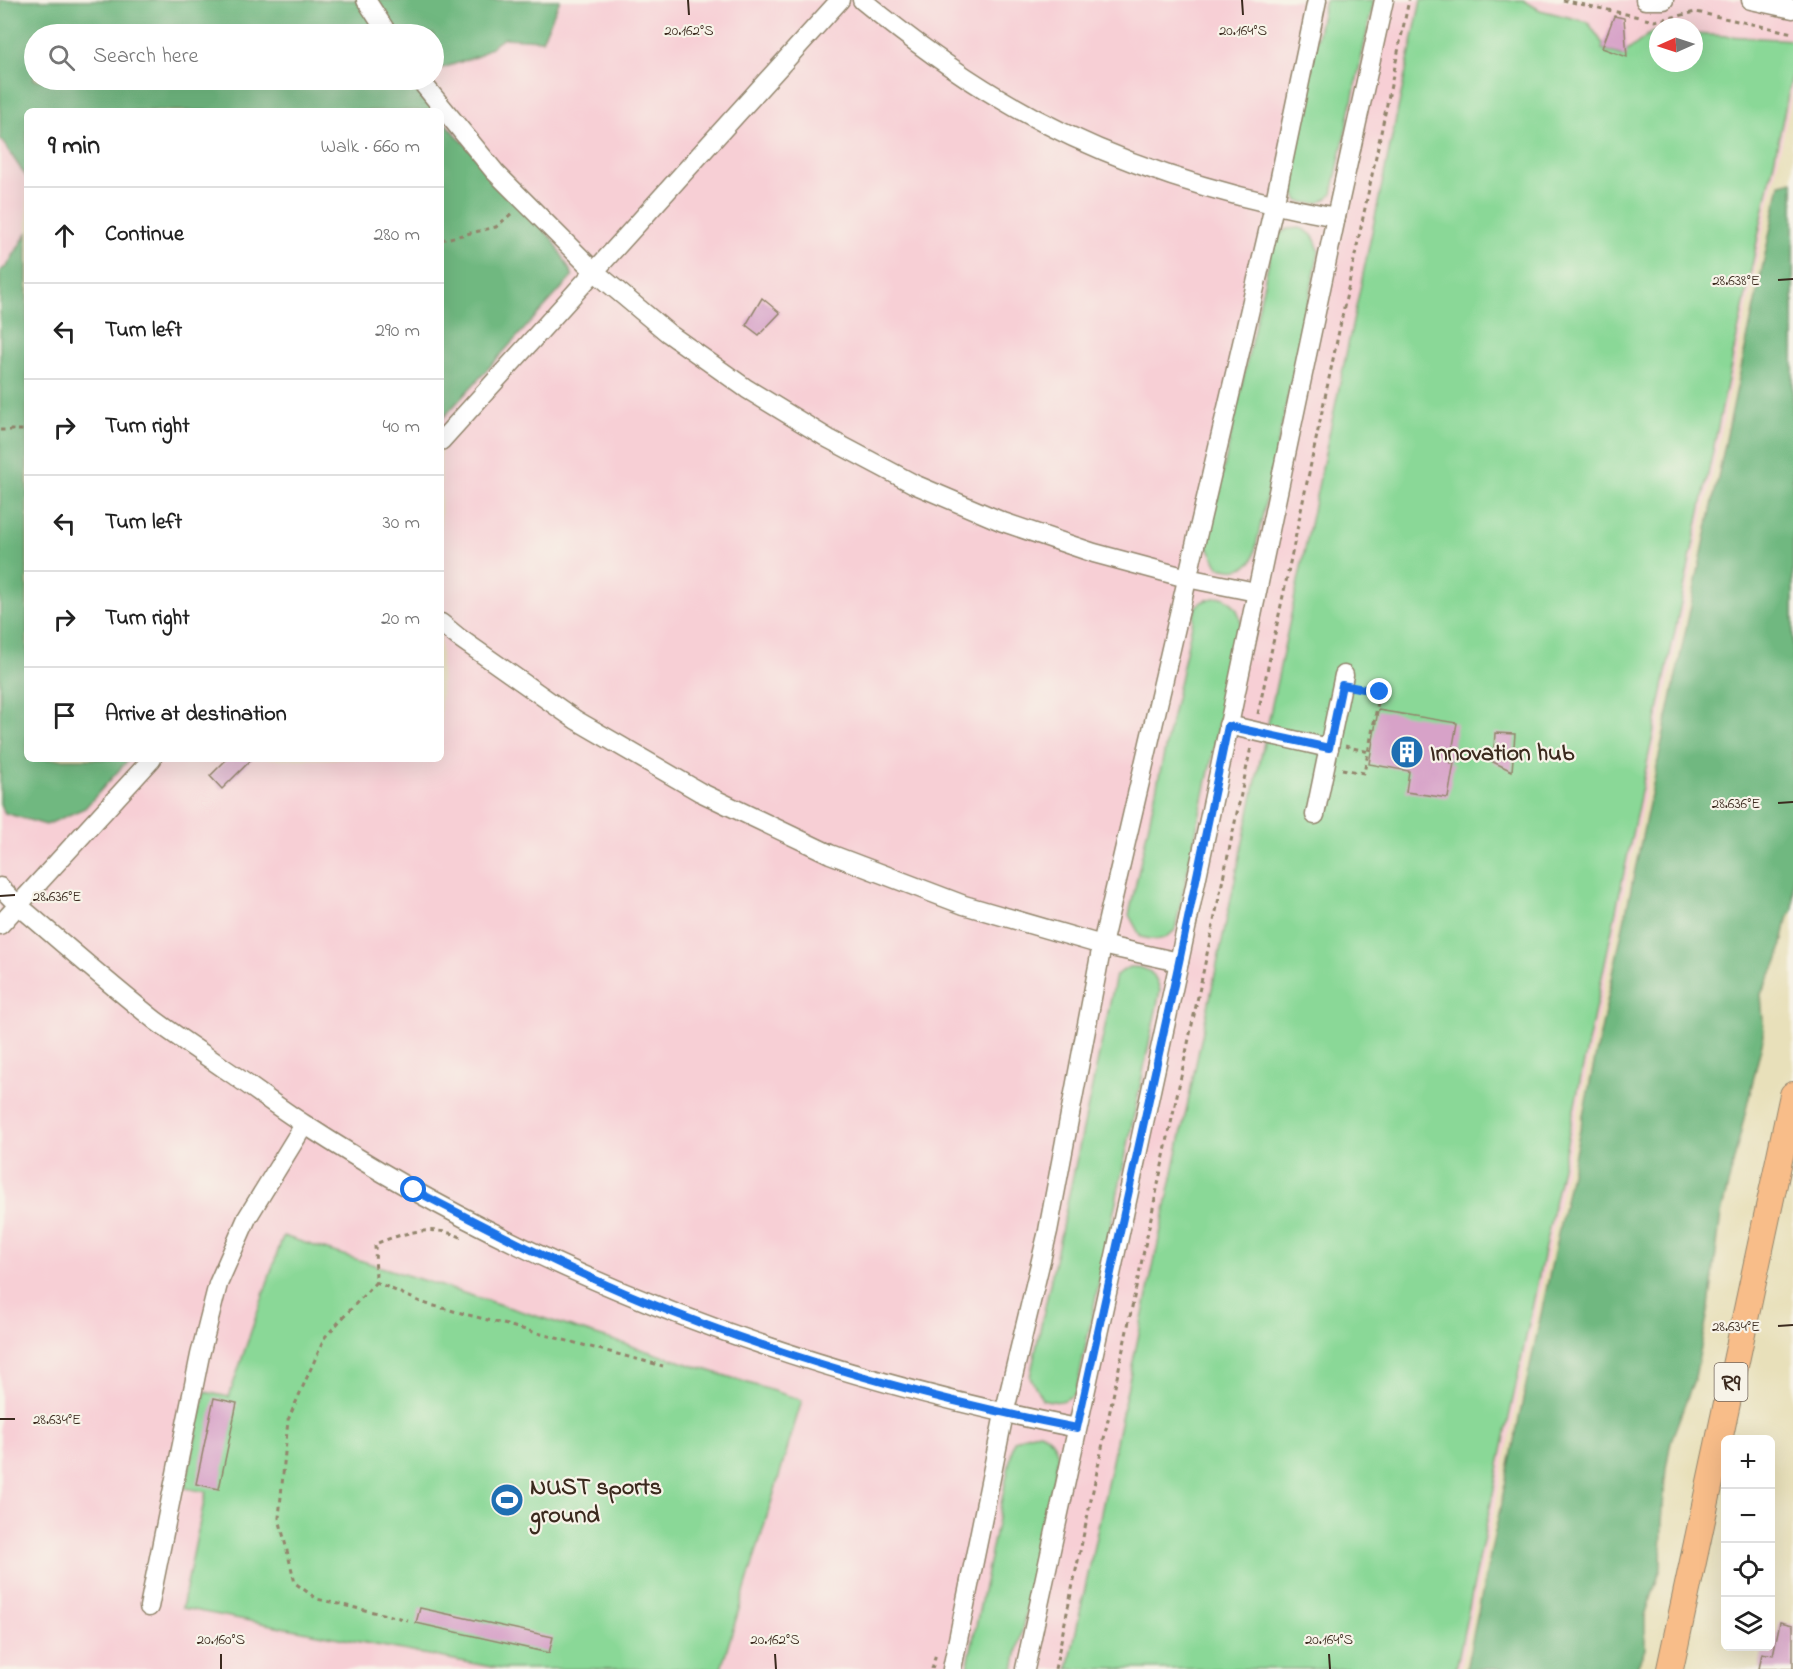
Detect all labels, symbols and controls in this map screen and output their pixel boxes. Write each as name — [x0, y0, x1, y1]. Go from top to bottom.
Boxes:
north arrow — [1649, 18, 1703, 72]
text: 20.162°S — [664, 20, 714, 42]
text: 20.164°S — [1219, 20, 1267, 42]
search box — [24, 24, 444, 90]
icon: search — [45, 41, 78, 74]
text: Search here — [93, 41, 198, 73]
text: 9 min — [48, 128, 100, 166]
text: Walk · 660 m — [321, 133, 420, 162]
icon: ahead — [48, 219, 81, 252]
text: Continue — [105, 219, 184, 251]
text: 280 m — [373, 221, 420, 250]
text: 28.638°E — [1712, 270, 1760, 292]
icon: left — [48, 315, 81, 348]
text: Turn left — [105, 315, 182, 347]
text: 290 m — [375, 317, 420, 346]
icon: right — [48, 411, 81, 444]
text: Turn right — [105, 411, 190, 443]
text: 40 m — [383, 413, 420, 442]
icon: left — [48, 507, 81, 540]
text: Turn left — [105, 507, 182, 539]
text: 30 m — [383, 509, 420, 538]
icon: right — [48, 603, 81, 636]
text: Turn right — [105, 603, 190, 635]
text: 20 m — [381, 605, 420, 634]
route end — [1366, 678, 1392, 704]
icon: arrive — [48, 699, 81, 732]
text: Arrive at destination — [105, 699, 287, 731]
building icon: Innovation hub — [1389, 734, 1425, 770]
place label: Innovation hub — [1430, 737, 1575, 772]
text: 28.636°E — [1712, 793, 1760, 815]
text: 28.636°E — [33, 886, 81, 908]
route start — [400, 1176, 426, 1202]
text: 28.634°E — [1712, 1316, 1760, 1338]
road number: R9 — [1714, 1363, 1748, 1401]
text: 28.634°E — [33, 1409, 81, 1431]
map controls — [1721, 1435, 1775, 1651]
button: + — [1721, 1435, 1775, 1489]
place label: NUST sports ground — [529, 1471, 662, 1535]
sports icon: NUST sports ground — [489, 1482, 525, 1518]
button: − — [1721, 1489, 1775, 1543]
button: locate — [1721, 1543, 1775, 1597]
button: layers — [1721, 1597, 1775, 1651]
text: 20.160°S — [197, 1629, 246, 1651]
text: 20.162°S — [750, 1629, 800, 1651]
text: 20.164°S — [1305, 1629, 1353, 1651]

